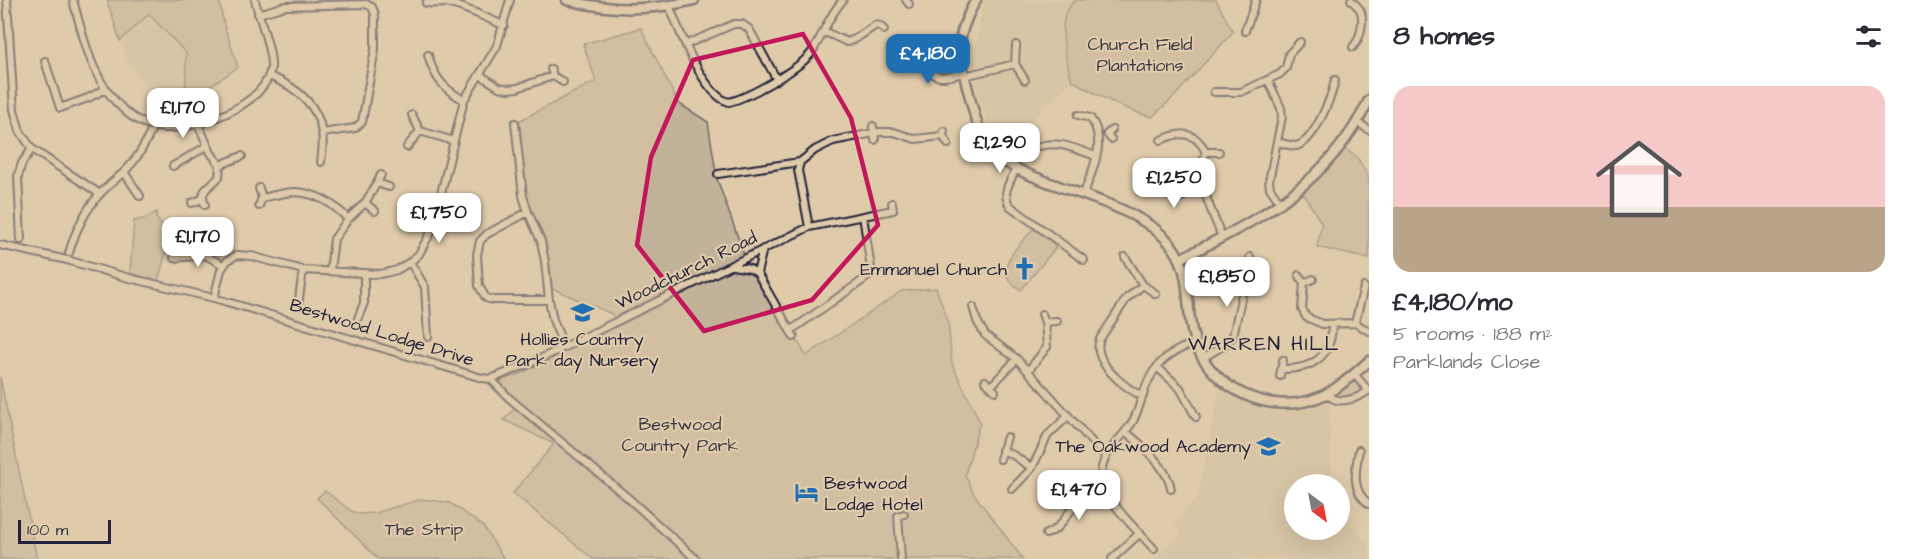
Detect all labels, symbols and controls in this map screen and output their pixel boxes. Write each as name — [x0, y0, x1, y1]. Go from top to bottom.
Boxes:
text: 8 homes — [1393, 18, 1495, 54]
icon: filters — [1852, 20, 1885, 53]
park label: Church Field Plantations — [1087, 32, 1193, 78]
pin: £4,180 — [879, 34, 977, 85]
text: £4,180 — [900, 39, 956, 67]
pin: £1,170 — [134, 88, 232, 139]
text: £1,170 — [161, 93, 205, 121]
pin: £1,290 — [951, 123, 1049, 174]
icon: home — [1585, 125, 1693, 233]
text: £1,290 — [974, 128, 1026, 156]
pin: £1,250 — [1125, 158, 1223, 209]
text: £1,250 — [1146, 163, 1202, 191]
pin: £1,750 — [390, 193, 488, 244]
text: £1,750 — [411, 198, 467, 226]
pin: £1,170 — [149, 217, 247, 268]
text: £1,170 — [176, 222, 220, 250]
street label: Woodchurch Road — [611, 225, 761, 316]
church icon: Emmanuel Church — [1012, 256, 1038, 282]
place label: Emmanuel Church — [860, 257, 1007, 282]
pin: £1,850 — [1178, 257, 1276, 308]
text: £1,850 — [1199, 262, 1255, 290]
text: £4,180/mo — [1393, 284, 1513, 320]
street label: Bestwood Lodge Drive — [286, 293, 477, 373]
school or university icon: Hollies Country Park day Nursery — [569, 300, 595, 326]
text: 5 rooms · 188 m² — [1393, 320, 1553, 348]
place label: Hollies Country Park day Nursery — [505, 327, 659, 374]
district label: WARREN HILL — [1188, 330, 1340, 358]
text: Parklands Close — [1393, 348, 1540, 376]
park label: Bestwood Country Park — [622, 412, 738, 459]
school or university icon: The Oakwood Academy — [1256, 433, 1282, 459]
place label: The Oakwood Academy — [1055, 434, 1251, 460]
pin: £1,470 — [1030, 470, 1128, 521]
place label: Bestwood Lodge Hotel — [824, 471, 923, 518]
north arrow — [1284, 474, 1350, 540]
map controls — [1284, 474, 1350, 540]
text: £1,470 — [1051, 475, 1107, 503]
hotel icon: Bestwood Lodge Hotel — [793, 480, 819, 506]
scale bar — [18, 517, 111, 544]
park label: The Strip — [385, 517, 463, 542]
text: 100 m — [27, 519, 68, 541]

